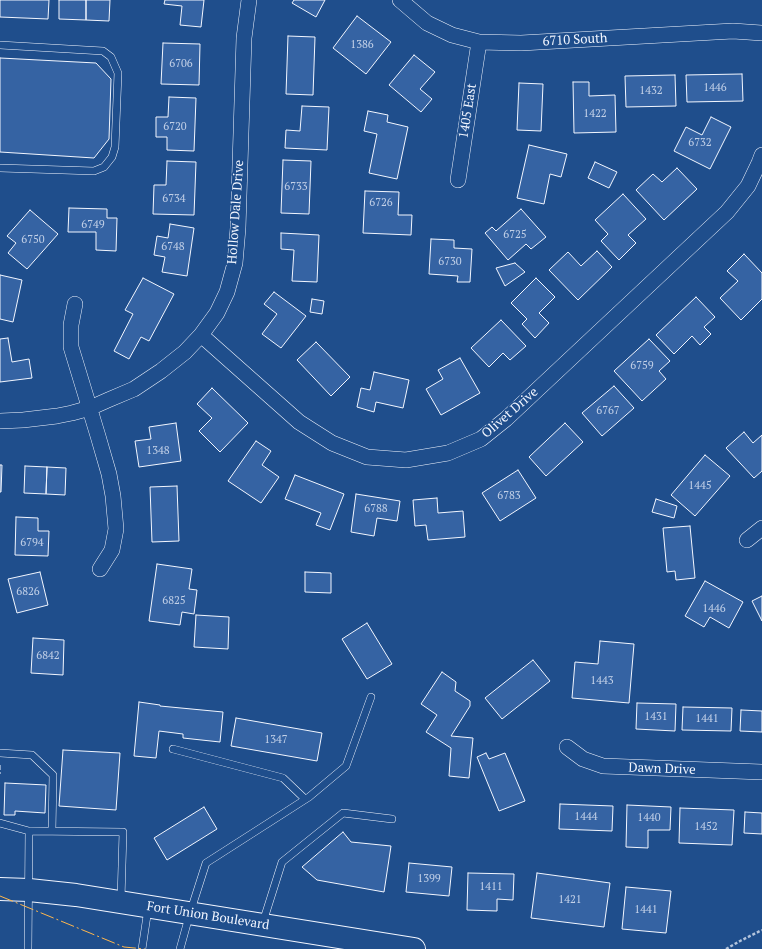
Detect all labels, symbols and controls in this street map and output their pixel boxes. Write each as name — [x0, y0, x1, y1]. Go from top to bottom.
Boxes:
street label: 6710 South — [542, 31, 608, 49]
house number: 1386 — [350, 38, 374, 52]
house number: 6706 — [169, 57, 193, 71]
house number: 1446 — [703, 81, 727, 95]
street label: 1405 East — [456, 82, 480, 140]
house number: 1432 — [639, 84, 663, 98]
house number: 1422 — [583, 107, 607, 121]
house number: 6720 — [163, 120, 187, 134]
house number: 6732 — [688, 136, 712, 150]
street label: Hollow Dale Drive — [225, 159, 247, 265]
house number: 6733 — [284, 180, 308, 194]
house number: 6734 — [162, 192, 186, 206]
house number: 6726 — [369, 196, 393, 210]
house number: 6749 — [81, 218, 105, 232]
house number: 6725 — [503, 228, 527, 242]
house number: 6750 — [21, 233, 45, 247]
house number: 6748 — [161, 240, 185, 254]
house number: 6730 — [438, 255, 462, 269]
house number: 6759 — [630, 359, 654, 373]
street label: Olivet Drive — [479, 384, 541, 442]
house number: 6767 — [596, 404, 620, 418]
house number: 1348 — [146, 444, 170, 458]
house number: 1445 — [688, 479, 712, 493]
house number: 6783 — [497, 489, 521, 503]
house number: 6788 — [364, 502, 388, 516]
house number: 6794 — [20, 536, 44, 550]
house number: 6826 — [16, 585, 40, 599]
house number: 6825 — [162, 594, 186, 608]
house number: 1446 — [702, 602, 726, 616]
house number: 6842 — [36, 649, 60, 663]
house number: 1443 — [590, 674, 614, 688]
house number: 1431 — [644, 710, 668, 724]
house number: 1441 — [695, 712, 719, 726]
house number: 1347 — [264, 733, 288, 747]
street label: Dawn Drive — [628, 760, 696, 778]
house number: 1444 — [574, 810, 598, 824]
house number: 1440 — [637, 811, 661, 825]
house number: 1452 — [694, 820, 718, 834]
house number: 1399 — [417, 872, 441, 886]
house number: 1411 — [479, 880, 503, 894]
house number: 1421 — [558, 893, 582, 907]
street label: Fort Union Boulevard — [146, 899, 270, 933]
house number: 1441 — [634, 903, 658, 917]

